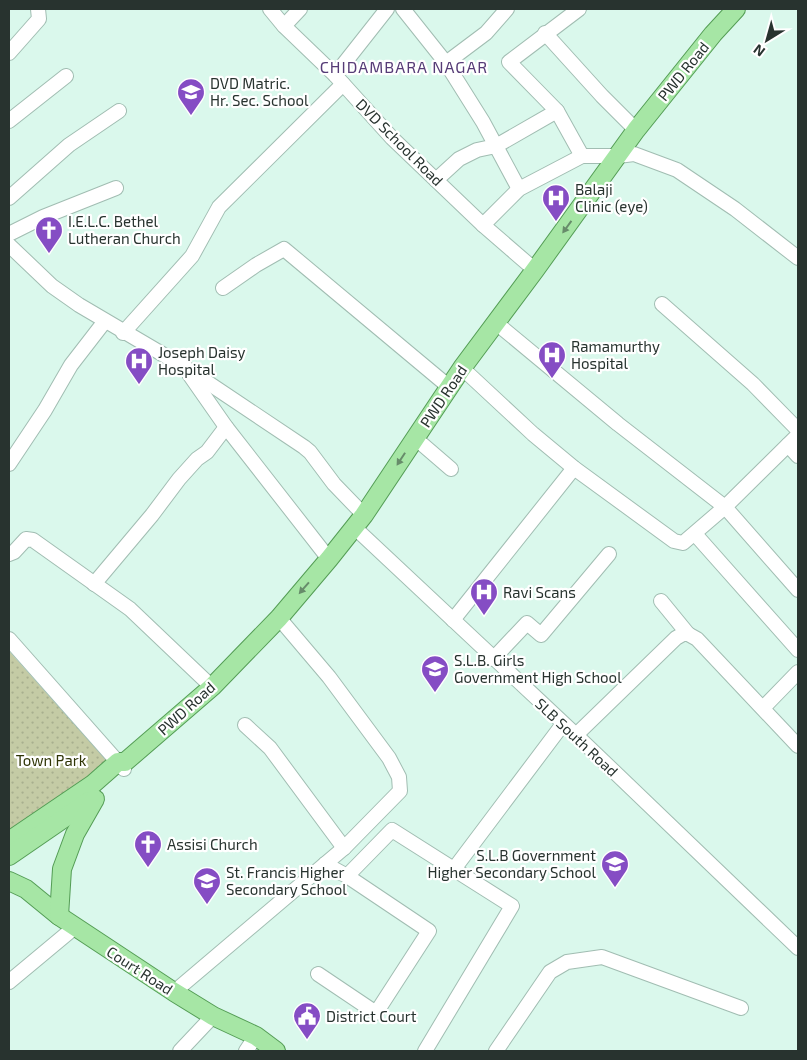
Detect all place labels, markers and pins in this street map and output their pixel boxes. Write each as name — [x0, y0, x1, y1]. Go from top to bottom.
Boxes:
place label: DVD Matric. Hr. Sec. School — [210, 74, 309, 109]
school or university icon: DVD Matric. Hr. Sec. School — [176, 77, 206, 116]
place label: Balaji Clinic (eye) — [575, 180, 648, 215]
hospital icon: Balaji Clinic (eye) — [541, 183, 571, 222]
place label: I.E.L.C. Bethel Lutheran Church — [68, 212, 181, 247]
church icon: I.E.L.C. Bethel Lutheran Church — [34, 215, 64, 254]
place label: Ramamurthy Hospital — [571, 337, 660, 372]
hospital icon: Ramamurthy Hospital — [537, 340, 567, 379]
place label: Joseph Daisy Hospital — [158, 343, 246, 378]
hospital icon: Joseph Daisy Hospital — [124, 346, 154, 385]
hospital icon: Ravi Scans — [469, 577, 499, 616]
place label: Ravi Scans — [503, 583, 576, 601]
place label: S.L.B. Girls Government High School — [454, 651, 622, 686]
school or university icon: S.L.B. Girls Government High School — [420, 654, 450, 693]
church icon: Assisi Church — [133, 829, 163, 868]
place label: Assisi Church — [167, 835, 258, 853]
place label: S.L.B Government Higher Secondary School — [427, 846, 597, 881]
school or university icon: S.L.B Government Higher Secondary School — [600, 849, 630, 888]
place label: St. Francis Higher Secondary School — [226, 863, 347, 898]
school or university icon: St. Francis Higher Secondary School — [192, 866, 222, 905]
public building icon: District Court — [292, 1001, 322, 1040]
place label: District Court — [326, 1007, 417, 1025]

